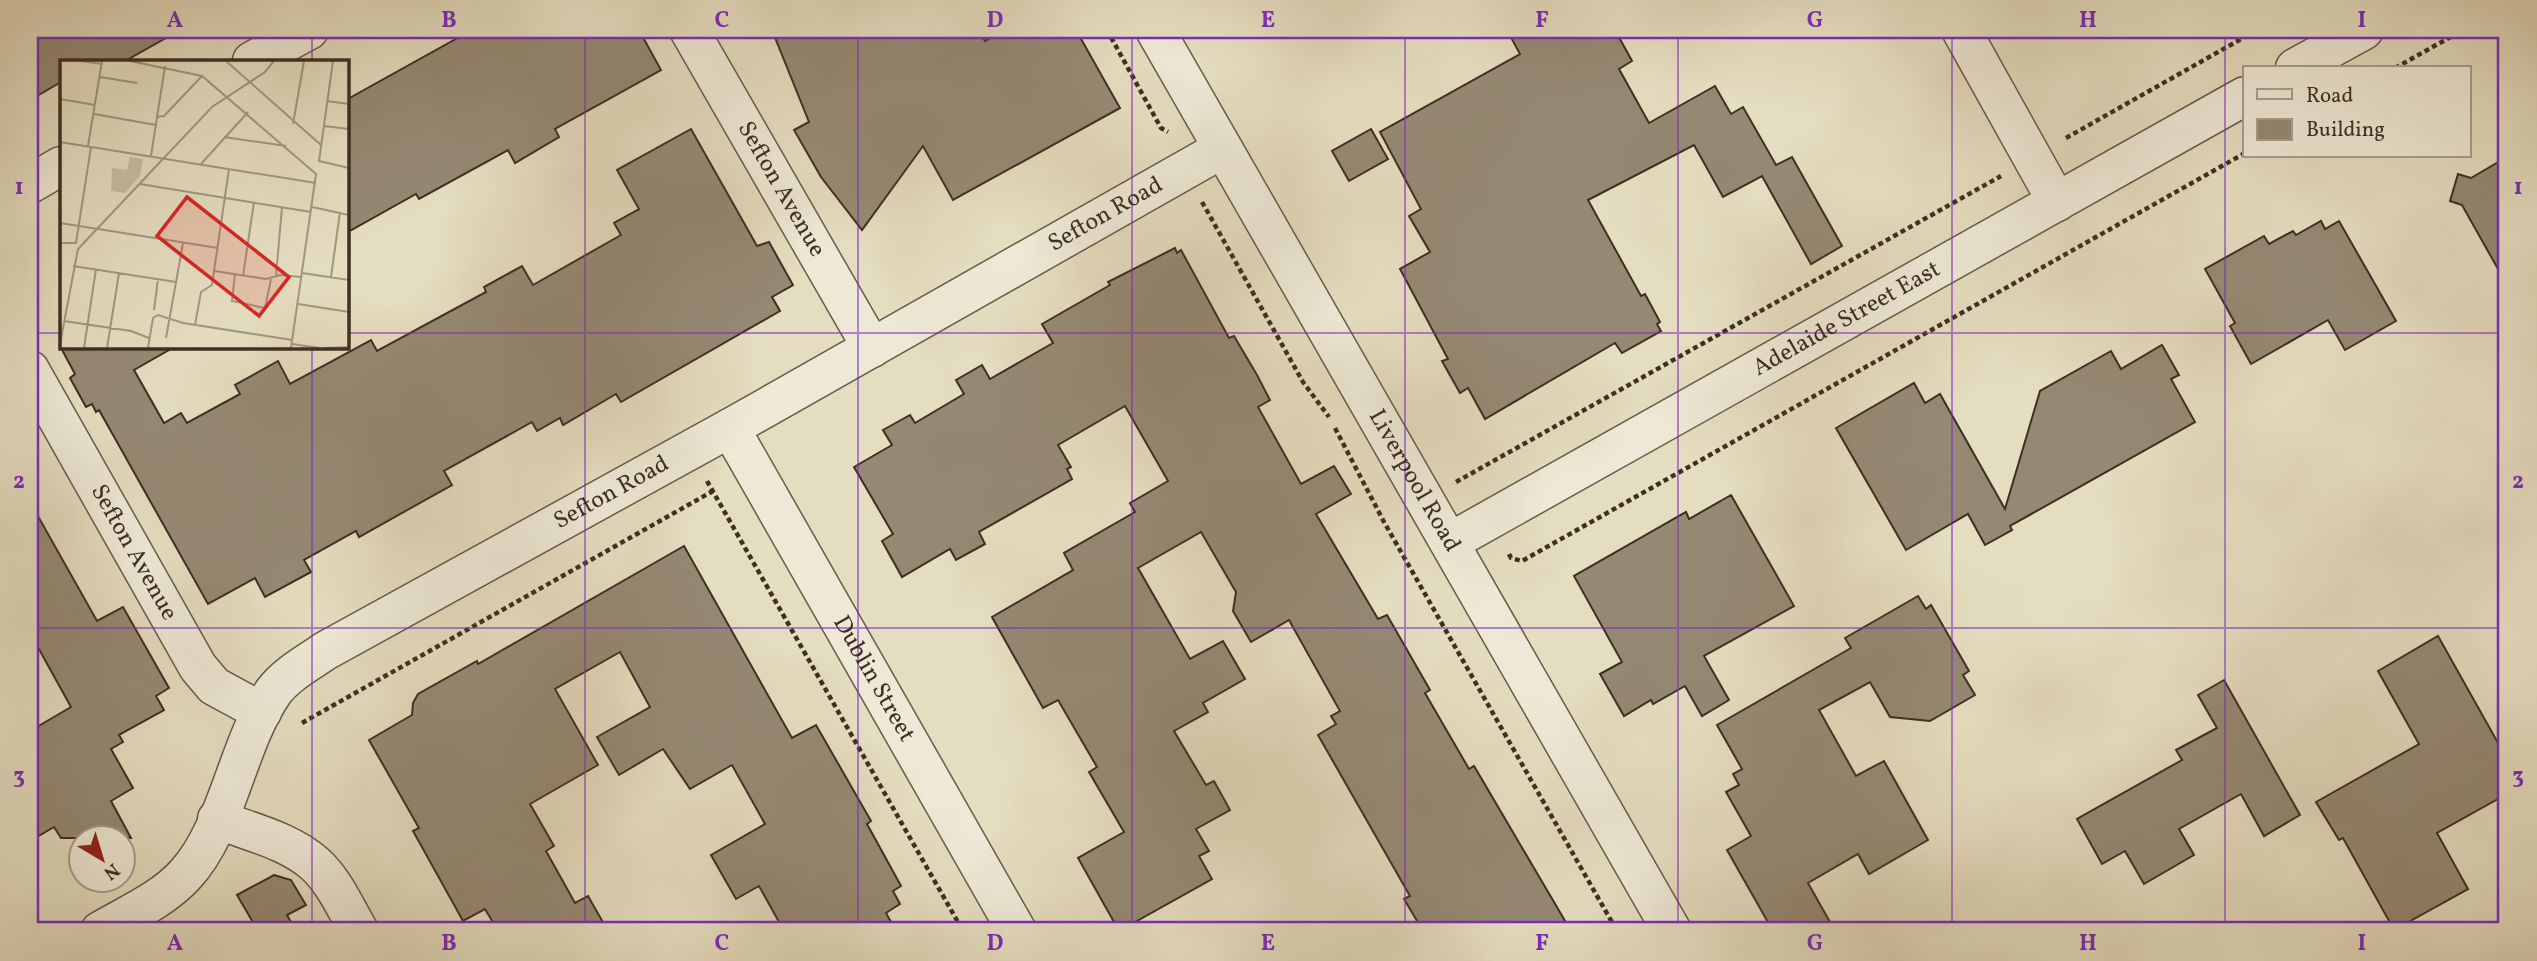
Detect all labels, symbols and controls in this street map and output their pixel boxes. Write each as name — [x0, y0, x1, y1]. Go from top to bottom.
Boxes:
text: A — [167, 5, 183, 37]
text: B — [441, 5, 457, 37]
text: C — [715, 5, 729, 37]
text: D — [987, 5, 1004, 37]
text: E — [1261, 5, 1275, 37]
text: F — [1535, 5, 1549, 37]
text: G — [1807, 5, 1823, 37]
text: H — [2079, 5, 2097, 37]
text: I — [2358, 5, 2366, 37]
inset map — [60, 60, 348, 348]
legend — [2243, 66, 2470, 158]
text: Road — [2306, 82, 2353, 111]
street label: Sefton Avenue — [728, 115, 833, 264]
text: Building — [2306, 116, 2385, 145]
street label: Sefton Road — [1042, 169, 1169, 261]
text: 1 — [14, 172, 24, 204]
text: 1 — [2513, 172, 2523, 204]
street label: Adelaide Street East — [1747, 253, 1947, 386]
street label: Liverpool Road — [1359, 403, 1468, 559]
street label: Sefton Road — [548, 448, 676, 539]
text: 2 — [13, 466, 25, 498]
text: 2 — [2512, 466, 2524, 498]
street label: Sefton Avenue — [81, 479, 185, 627]
street label: Dublin Street — [824, 610, 923, 748]
text: 3 — [13, 761, 25, 793]
text: 3 — [2512, 761, 2524, 793]
north arrow — [66, 824, 136, 894]
text: N — [98, 856, 125, 885]
text: A — [167, 928, 183, 960]
text: B — [441, 928, 457, 960]
text: C — [715, 928, 729, 960]
text: D — [987, 928, 1004, 960]
text: E — [1261, 928, 1275, 960]
text: F — [1535, 928, 1549, 960]
text: G — [1807, 928, 1823, 960]
text: H — [2079, 928, 2097, 960]
text: I — [2358, 928, 2366, 960]

